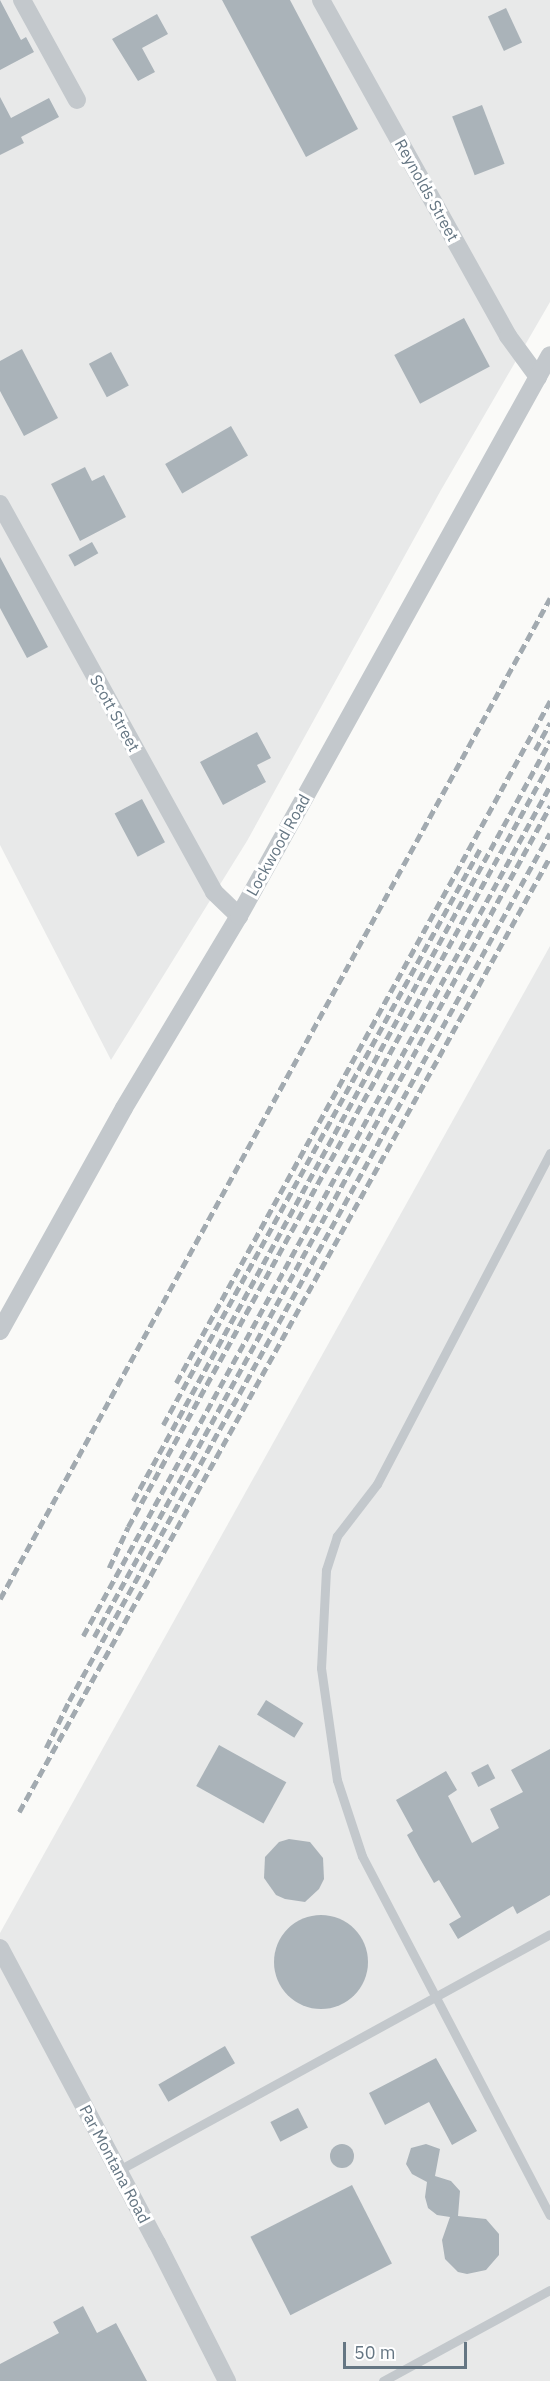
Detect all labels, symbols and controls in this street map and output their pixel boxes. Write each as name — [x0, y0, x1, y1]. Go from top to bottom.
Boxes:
street label: Reynolds Street — [391, 136, 463, 244]
street label: Scott Street — [86, 671, 144, 755]
street label: Lockwood Road — [242, 791, 314, 899]
street label: Par Montana Road — [76, 2102, 154, 2226]
scale bar — [346, 2330, 470, 2368]
text: 50 m — [354, 2341, 396, 2364]

